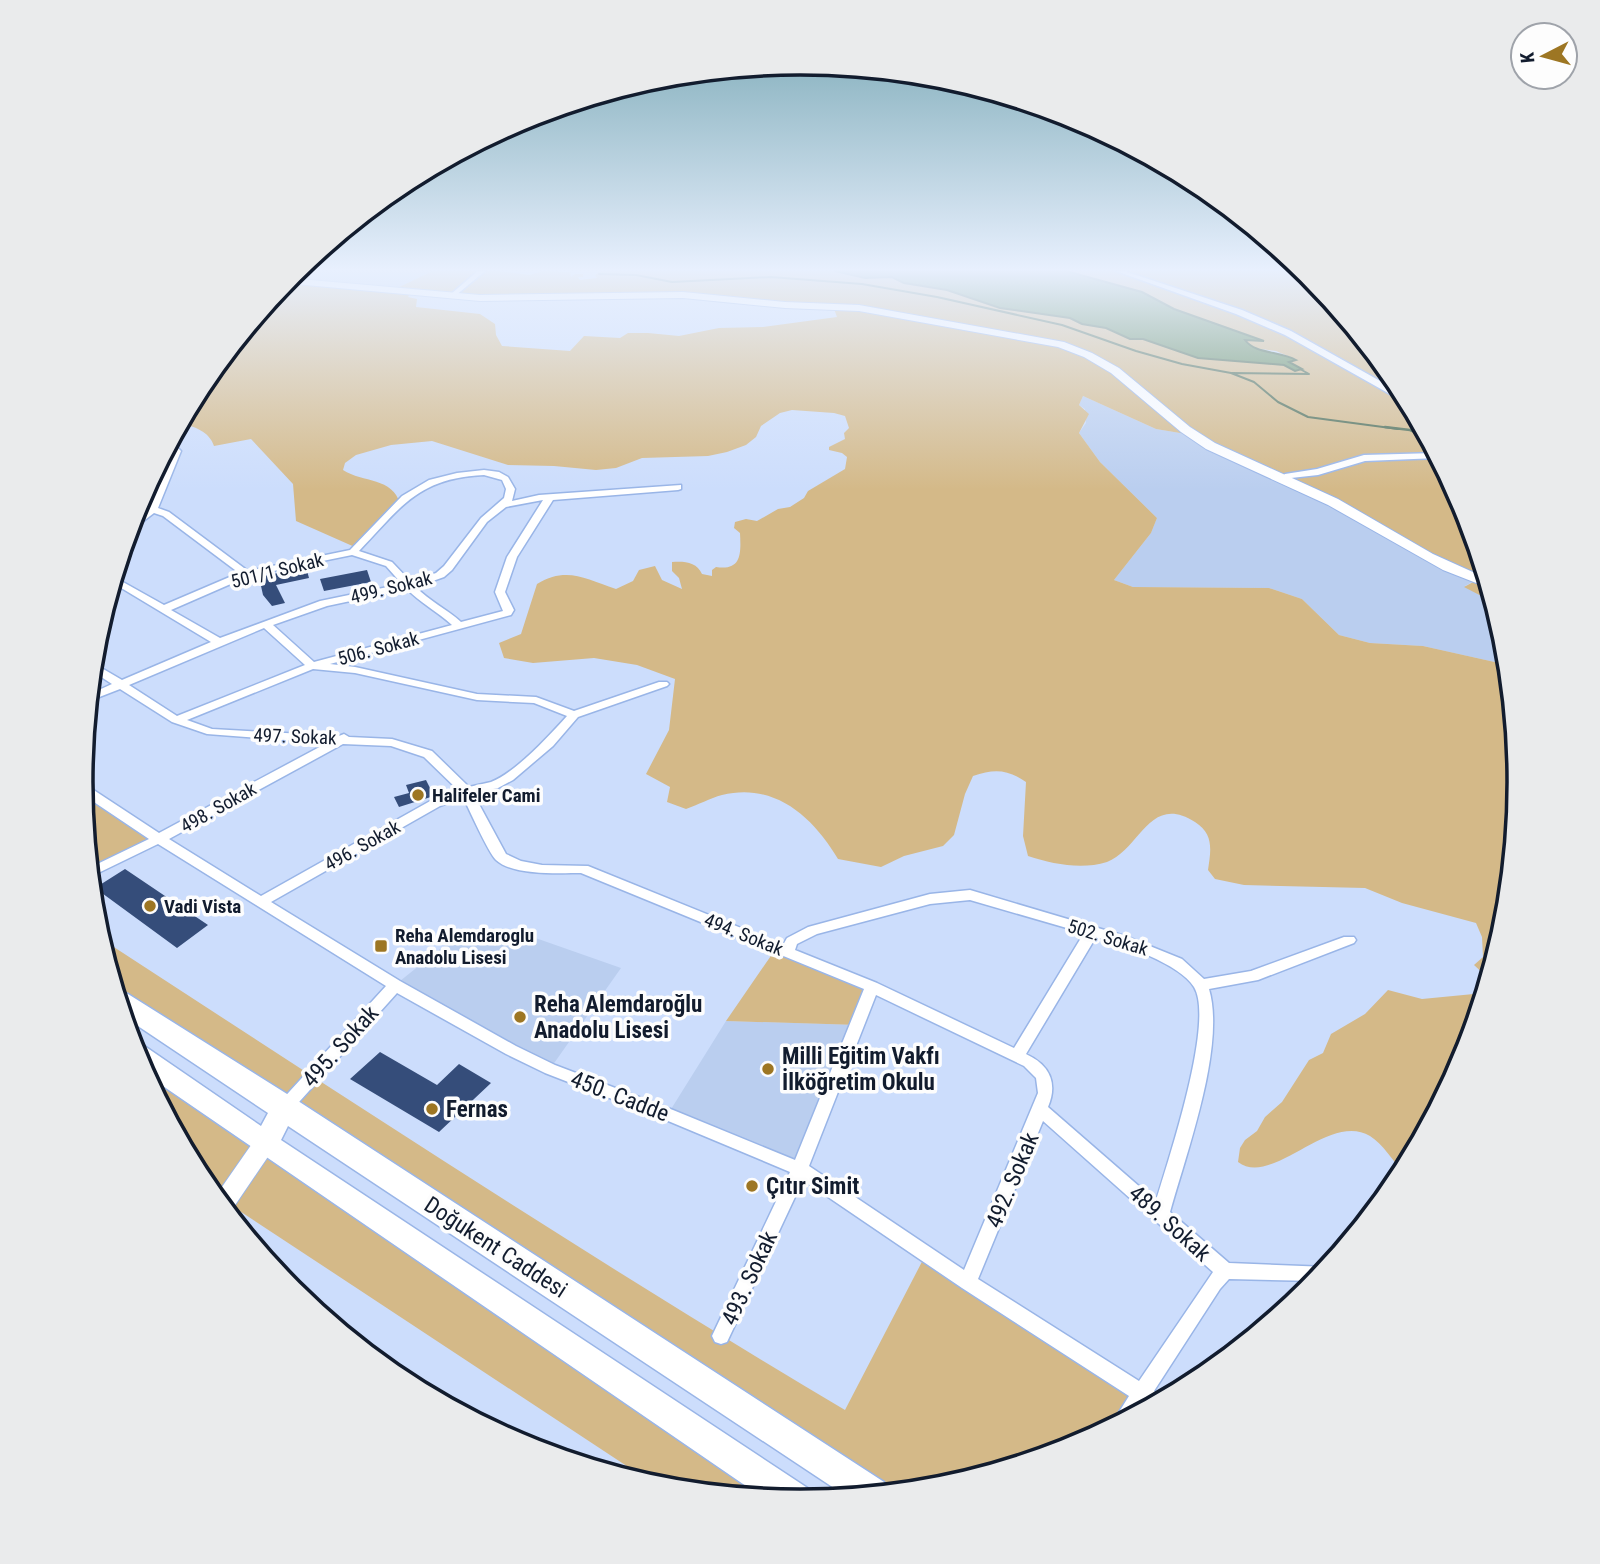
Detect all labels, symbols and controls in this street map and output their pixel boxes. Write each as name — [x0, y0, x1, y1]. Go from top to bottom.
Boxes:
north arrow — [1509, 21, 1579, 91]
text: K — [1516, 51, 1540, 64]
street label: 501/1 Sokak — [228, 548, 326, 593]
street label: 499. Sokak — [348, 566, 435, 609]
street label: 506. Sokak — [335, 627, 422, 670]
street label: 497. Sokak — [253, 724, 337, 749]
street label: 498. Sokak — [176, 777, 261, 838]
place label: Halifeler Cami — [432, 784, 541, 807]
marker: Halifeler Cami — [410, 787, 426, 803]
street label: 496. Sokak — [320, 815, 405, 876]
place label: Vadi Vista — [164, 895, 241, 918]
marker: Vadi Vista — [142, 898, 158, 914]
street label: 494. Sokak — [701, 908, 787, 961]
street label: 502. Sokak — [1065, 914, 1151, 961]
place label: Reha Alemdaroglu Anadolu Lisesi — [395, 924, 534, 969]
marker: Reha Alemdaroglu Anadolu Lisesi — [373, 938, 389, 954]
place label: Reha Alemdaroğlu Anadolu Lisesi — [534, 991, 702, 1044]
street label: 495. Sokak — [297, 999, 384, 1093]
marker: Reha Alemdaroğlu Anadolu Lisesi — [512, 1009, 528, 1025]
place label: Milli Eğitim Vakfı İlköğretim Okulu — [782, 1043, 940, 1096]
marker: Milli Eğitim Vakfı İlköğretim Okulu — [760, 1061, 776, 1077]
street label: 450. Cadde — [567, 1065, 673, 1128]
place label: Fernas — [446, 1096, 508, 1123]
marker: Fernas — [424, 1101, 440, 1117]
street label: 492. Sokak — [980, 1128, 1045, 1232]
place label: Çıtır Simit — [766, 1173, 859, 1200]
marker: Çıtır Simit — [744, 1178, 760, 1194]
street label: 489. Sokak — [1123, 1180, 1217, 1267]
street label: Doğukent Caddesi — [419, 1191, 572, 1304]
street label: 493. Sokak — [716, 1226, 783, 1330]

